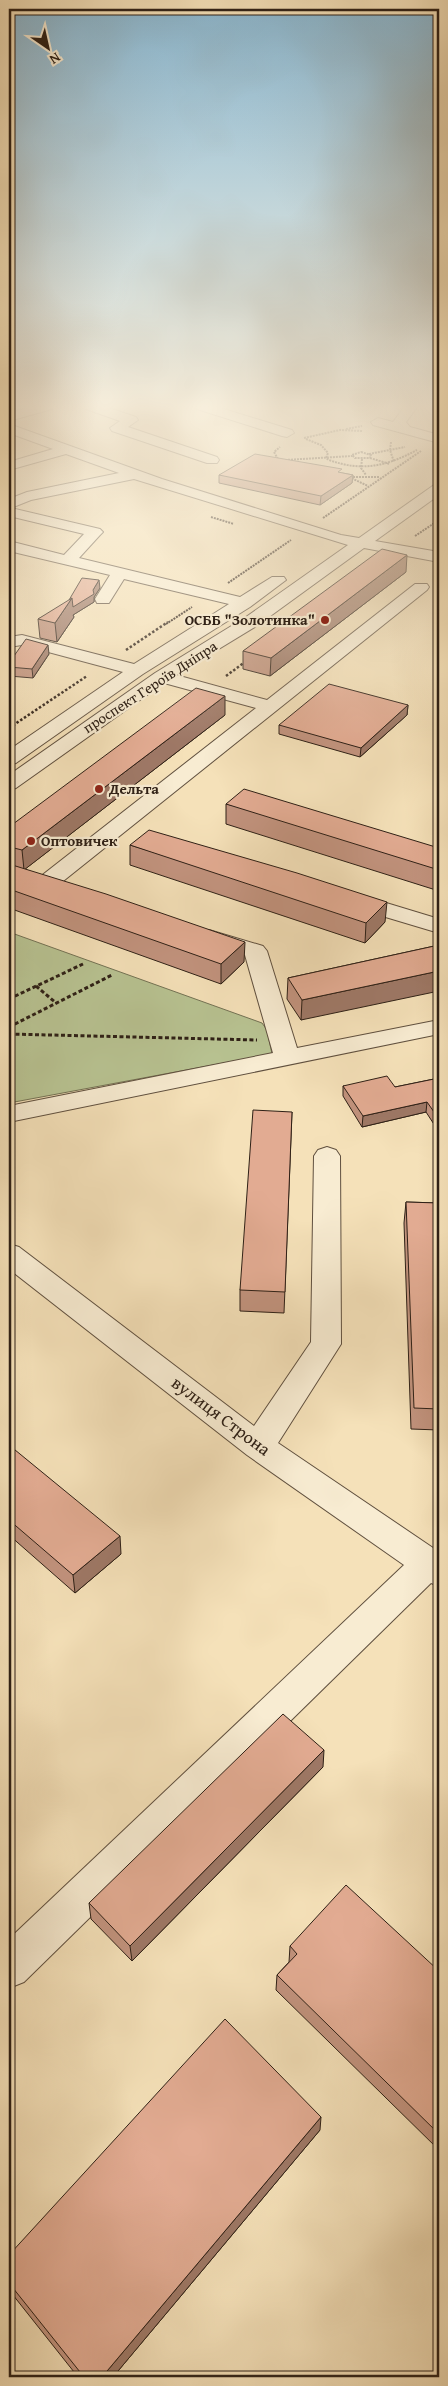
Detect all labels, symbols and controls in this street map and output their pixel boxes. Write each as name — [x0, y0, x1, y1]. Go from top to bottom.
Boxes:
north arrow — [22, 22, 72, 72]
text: N — [45, 48, 65, 70]
place label: ОСББ "Золотинка" — [185, 609, 315, 630]
marker: ОСББ "Золотинка" — [319, 614, 331, 626]
street label: проспект Героїв Дніпра — [79, 635, 222, 738]
place label: Дельта — [108, 778, 159, 799]
marker: Дельта — [93, 783, 105, 795]
place label: Оптовичек — [41, 830, 118, 851]
marker: Оптовичек — [25, 835, 37, 847]
street label: вулиця Строна — [166, 1369, 277, 1462]

